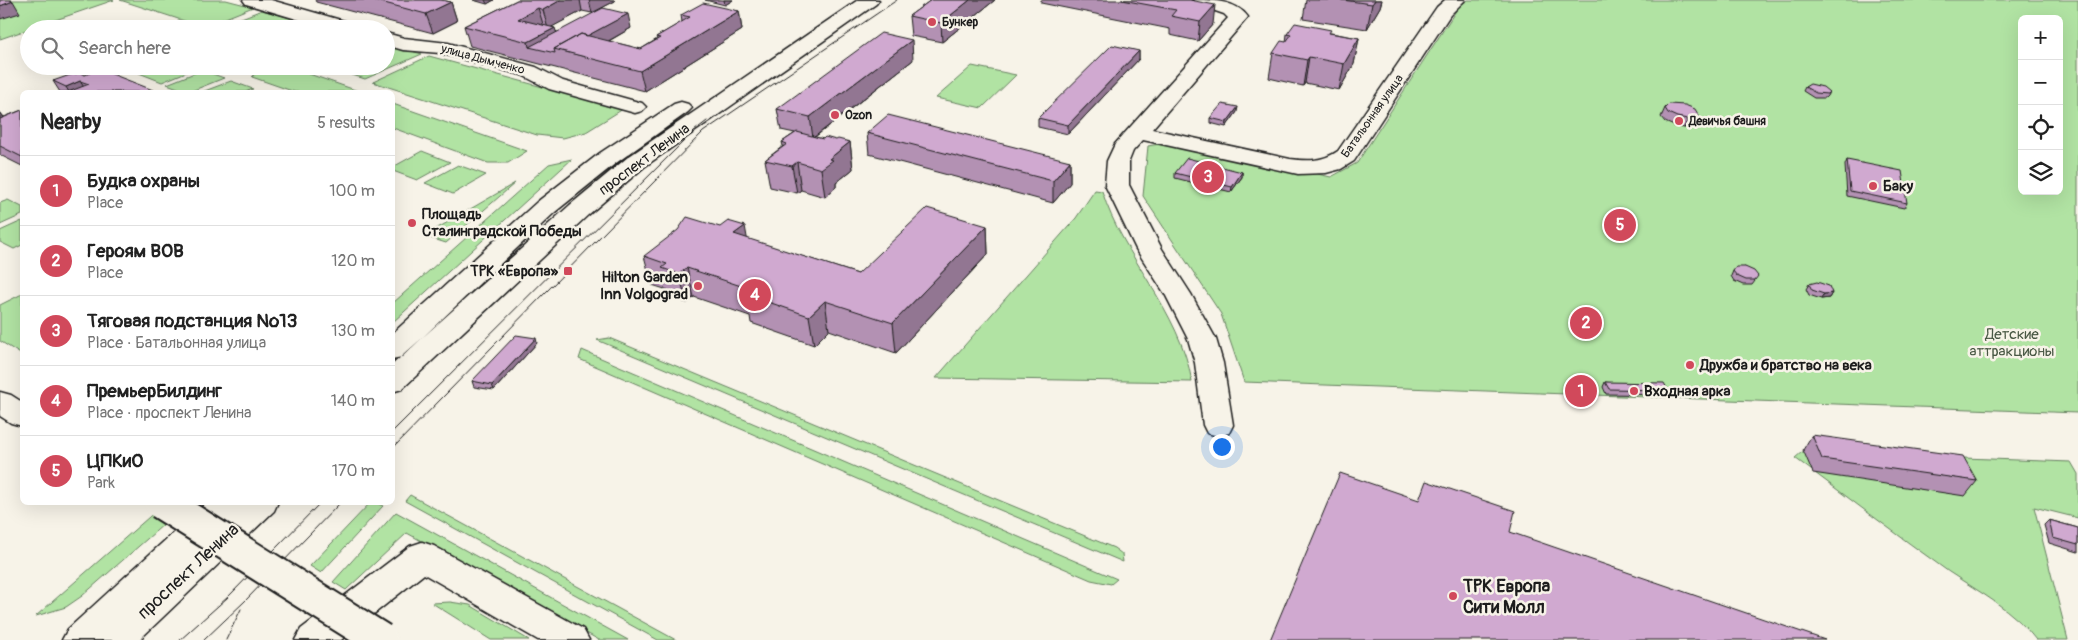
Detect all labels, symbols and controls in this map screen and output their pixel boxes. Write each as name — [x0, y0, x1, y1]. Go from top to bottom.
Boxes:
place label: Бункер — [942, 15, 978, 30]
map controls — [2018, 15, 2063, 195]
button: + — [2018, 15, 2063, 60]
marker: Бункер — [926, 16, 938, 28]
search box — [20, 20, 395, 75]
icon: search — [38, 34, 66, 62]
text: Search here — [78, 36, 171, 60]
street label: улица Дымченко — [438, 41, 527, 78]
button: − — [2018, 60, 2063, 105]
street label: Батальонная улица — [1338, 71, 1407, 161]
button: locate — [2018, 105, 2063, 150]
place label: Ozon — [845, 108, 872, 123]
text: Nearby — [40, 109, 101, 136]
marker: Ozon — [829, 109, 841, 121]
text: 5 results — [317, 113, 375, 133]
place label: Девичья башня — [1688, 114, 1766, 129]
marker: Девичья башня — [1673, 115, 1685, 127]
street label: проспект Ленина — [595, 119, 694, 200]
button: layers — [2018, 150, 2063, 195]
pin: 3 — [1192, 158, 1224, 196]
text: Будка охраны — [87, 169, 200, 193]
place label: Баку — [1883, 177, 1914, 196]
marker: Баку — [1867, 180, 1879, 192]
text: 1 — [53, 181, 59, 201]
text: 100 m — [329, 181, 375, 201]
text: Place — [87, 193, 123, 213]
place label: Площадь Сталинградской Победы — [422, 205, 582, 241]
pin: 5 — [1604, 206, 1636, 244]
marker: Площадь Сталинградской Победы — [406, 217, 418, 229]
text: Героям ВОВ — [87, 239, 184, 263]
text: 2 — [52, 251, 60, 271]
text: 120 m — [331, 251, 375, 271]
place label: ТРК «Европа» — [469, 262, 558, 281]
text: Place — [87, 263, 123, 283]
marker: ТРК «Европа» — [562, 265, 574, 277]
place label: Hilton Garden Inn Volgograd — [600, 268, 689, 304]
pin: 4 — [739, 276, 771, 314]
marker: Hilton Garden Inn Volgograd — [692, 280, 704, 292]
pin: 2 — [1570, 304, 1602, 342]
text: Тяговая подстанция №13 — [87, 309, 297, 333]
text: 3 — [52, 321, 60, 341]
text: 130 m — [331, 321, 375, 341]
park label: Детские аттракционы — [1969, 325, 2055, 361]
text: Place · Батальонная улица — [87, 333, 266, 353]
place label: Дружба и братство на века — [1699, 356, 1872, 375]
marker: Дружба и братство на века — [1684, 359, 1696, 371]
pin: 1 — [1565, 372, 1597, 410]
text: ПремьерБилдинг — [87, 379, 222, 403]
place label: Входная арка — [1644, 382, 1731, 401]
marker: Входная арка — [1628, 385, 1640, 397]
text: 4 — [51, 391, 61, 411]
text: 140 m — [331, 391, 375, 411]
text: Place · проспект Ленина — [87, 403, 251, 423]
your location — [1209, 434, 1235, 460]
text: ЦПКиО — [87, 449, 143, 473]
text: 5 — [52, 461, 60, 481]
text: 170 m — [332, 461, 375, 481]
text: Park — [87, 473, 115, 493]
street label: проспект Ленина — [133, 518, 244, 624]
place label: ТРК Европа Сити Молл — [1462, 575, 1551, 619]
marker: ТРК Европа Сити Молл — [1447, 590, 1459, 602]

